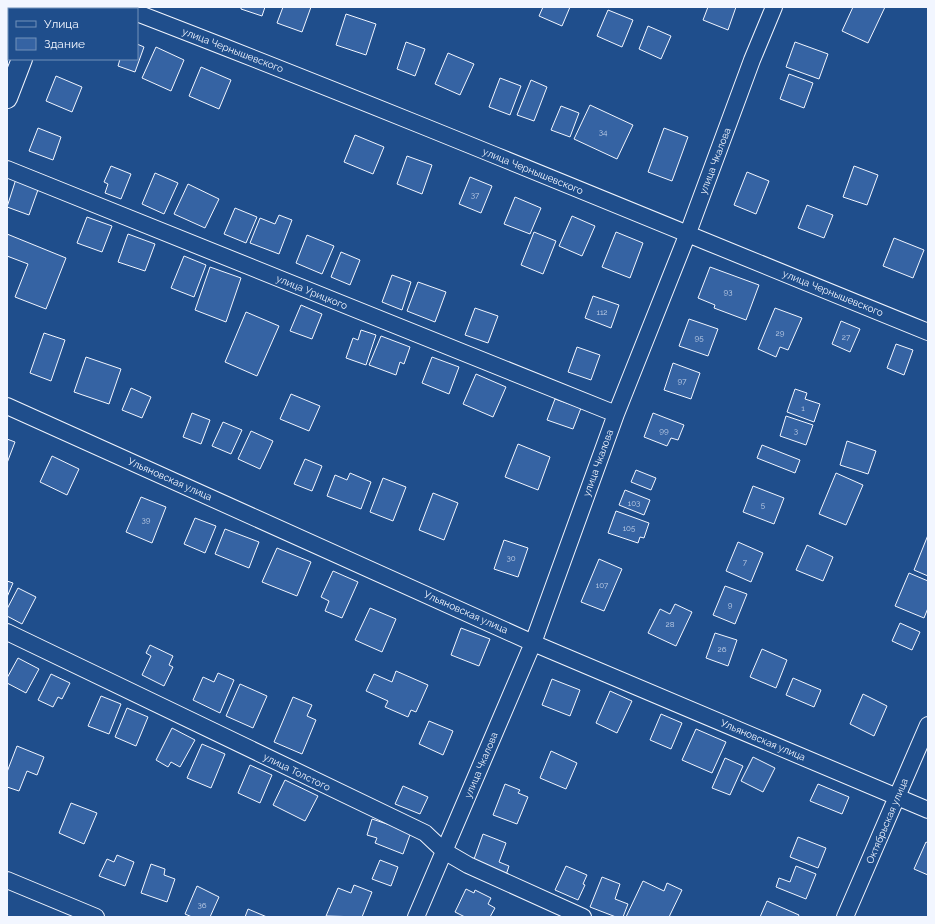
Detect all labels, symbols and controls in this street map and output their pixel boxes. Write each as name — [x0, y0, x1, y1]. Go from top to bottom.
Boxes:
legend — [8, 8, 138, 60]
text: Улица — [44, 17, 79, 31]
street label: улица Чернышевского — [181, 26, 285, 74]
text: Здание — [44, 37, 85, 51]
street label: улица Чкалова — [697, 126, 733, 196]
house number: 34 — [599, 127, 608, 137]
street label: улица Чернышевского — [481, 146, 585, 196]
house number: 37 — [471, 190, 480, 200]
street label: улица Чернышевского — [781, 268, 885, 318]
street label: улица Урицкого — [275, 273, 349, 311]
house number: 93 — [724, 287, 732, 297]
house number: 112 — [596, 307, 608, 317]
house number: 29 — [776, 328, 785, 338]
house number: 27 — [842, 332, 851, 342]
house number: 95 — [694, 333, 704, 343]
house number: 97 — [678, 376, 687, 386]
house number: 1 — [801, 403, 805, 413]
house number: 99 — [659, 426, 669, 436]
house number: 3 — [794, 426, 798, 436]
street label: улица Чкалова — [581, 428, 615, 498]
street label: Ульяновская улица — [126, 455, 214, 503]
house number: 103 — [628, 498, 640, 508]
house number: 5 — [761, 500, 766, 510]
house number: 39 — [142, 515, 151, 525]
house number: 105 — [623, 523, 636, 533]
house number: 30 — [506, 553, 516, 563]
house number: 7 — [743, 557, 748, 567]
house number: 107 — [596, 580, 609, 590]
street label: Ульяновская улица — [422, 588, 510, 636]
house number: 9 — [728, 600, 733, 610]
house number: 28 — [666, 619, 675, 629]
house number: 26 — [718, 644, 727, 654]
street label: Ульяновская улица — [719, 717, 807, 763]
street label: улица Чкалова — [462, 730, 500, 800]
street label: улица Толстого — [262, 751, 332, 793]
street label: Октябрьская улица — [864, 777, 910, 865]
house number: 36 — [197, 900, 207, 910]

